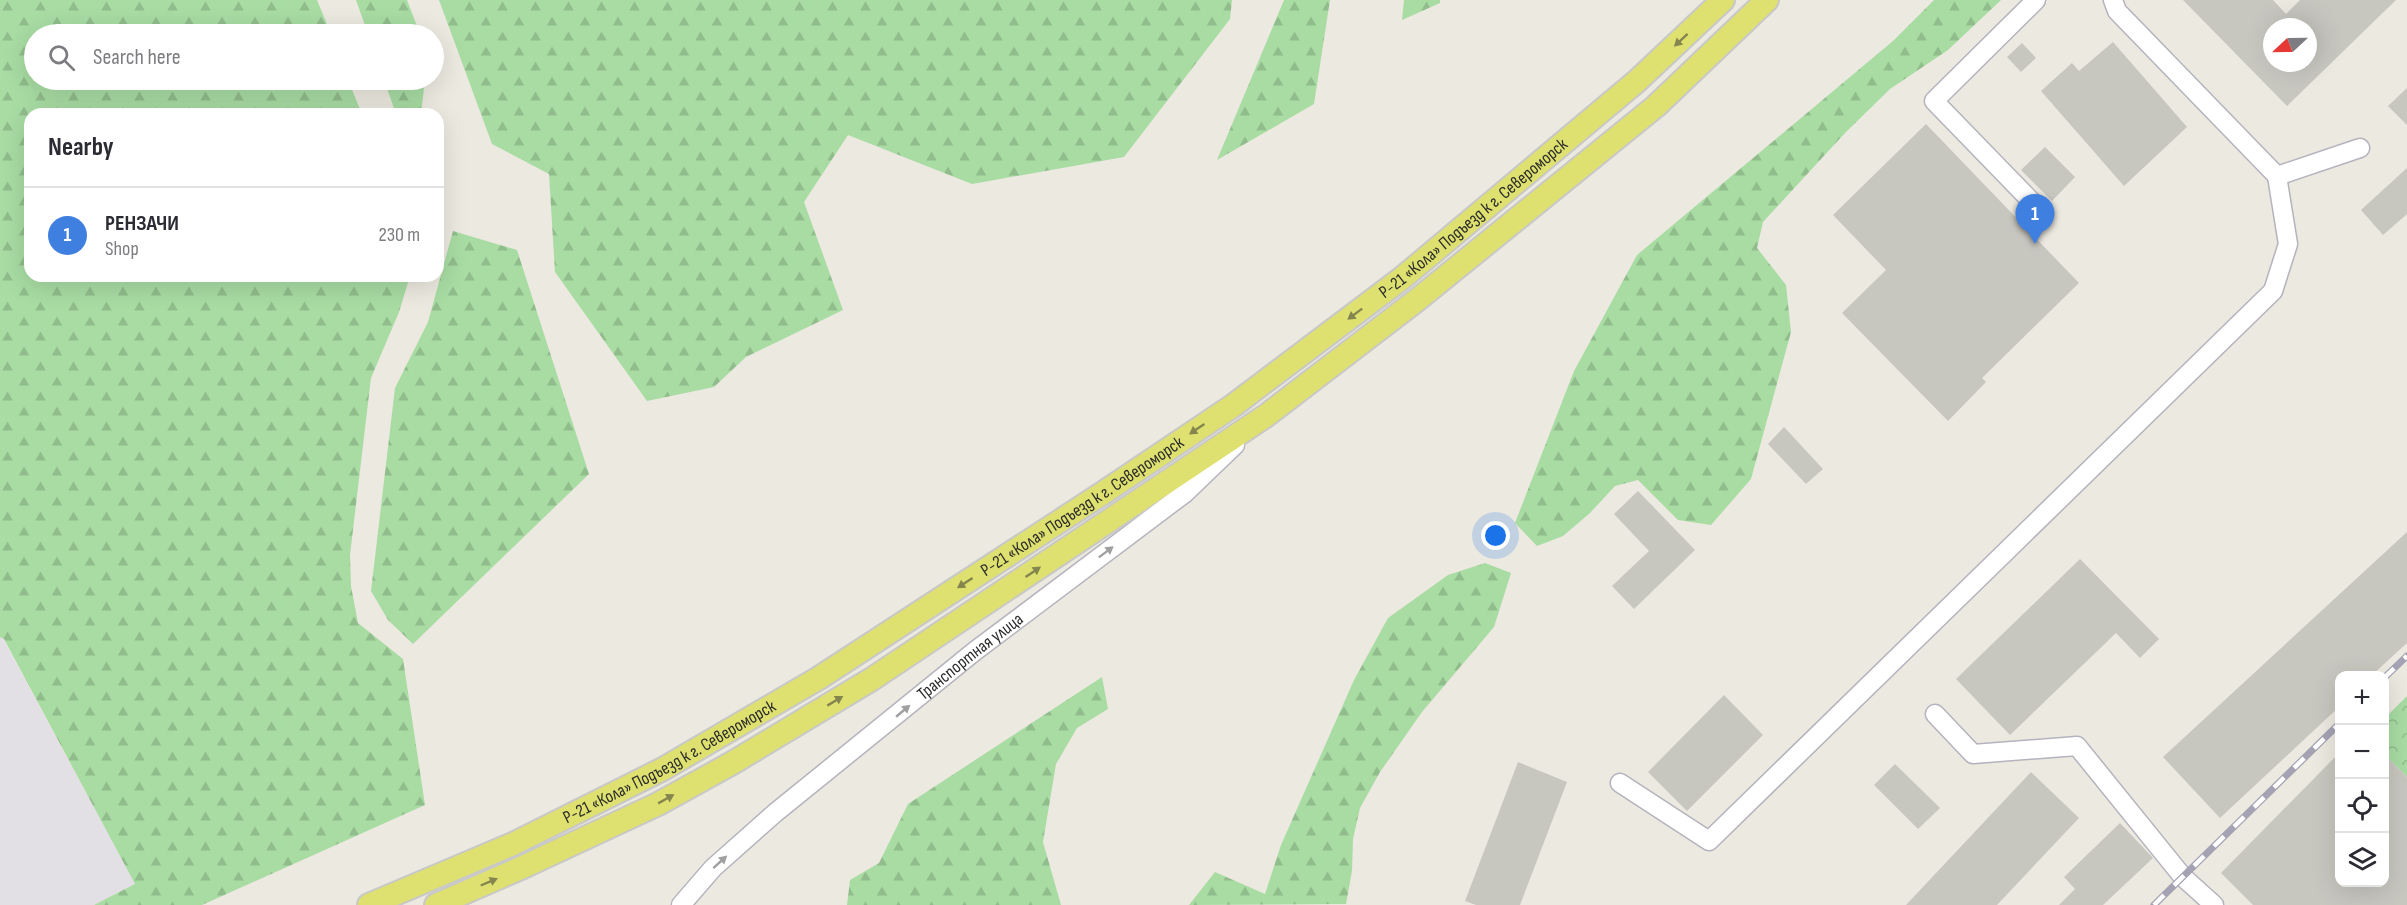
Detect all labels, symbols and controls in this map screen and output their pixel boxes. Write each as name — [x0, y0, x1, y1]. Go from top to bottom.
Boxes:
north arrow — [2263, 18, 2317, 72]
search box — [24, 24, 444, 90]
one-way arrow — [1673, 33, 1688, 47]
icon: search — [45, 41, 78, 74]
text: Search here — [93, 44, 180, 71]
text: Nearby — [48, 132, 114, 163]
street label: Р-21 «Кола» Подъезд к г. Североморск — [1375, 134, 1572, 303]
pin: 1 — [2016, 194, 2054, 244]
text: РЕНЗАЧИ — [105, 210, 179, 237]
text: 1 — [64, 223, 71, 247]
text: 230 m — [378, 223, 420, 247]
text: Shop — [105, 237, 139, 261]
one-way arrow — [1347, 307, 1362, 319]
one-way arrow — [1190, 423, 1206, 435]
street label: Р-21 «Кола» Подъезд к г. Североморск — [977, 432, 1188, 581]
your location — [1481, 521, 1510, 550]
one-way arrow — [1099, 547, 1114, 559]
one-way arrow — [1025, 566, 1041, 578]
one-way arrow — [957, 578, 973, 589]
street label: Транспортная улица — [913, 609, 1027, 705]
map controls — [2335, 671, 2389, 887]
button: + — [2335, 671, 2389, 725]
street label: Р-21 «Кола» Подъезд к г. Североморск — [560, 696, 780, 828]
one-way arrow — [827, 696, 843, 707]
one-way arrow — [895, 705, 910, 718]
button: − — [2335, 725, 2389, 779]
button: locate — [2335, 779, 2389, 833]
one-way arrow — [658, 794, 675, 804]
button: layers — [2335, 833, 2389, 887]
one-way arrow — [712, 856, 727, 869]
one-way arrow — [481, 877, 499, 887]

